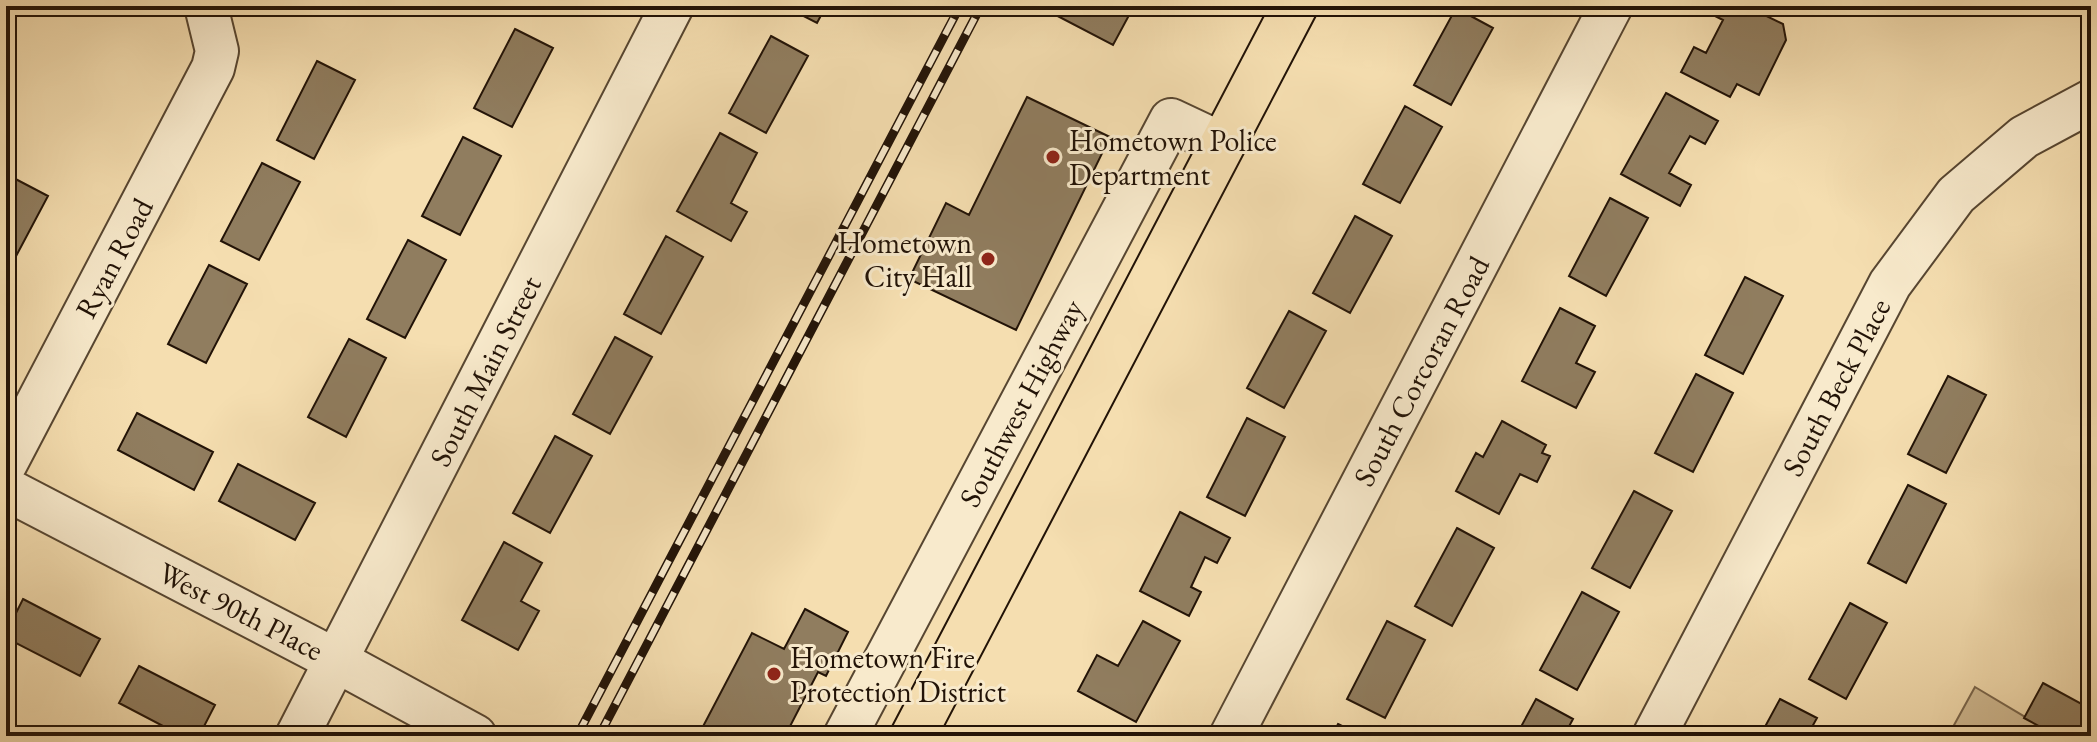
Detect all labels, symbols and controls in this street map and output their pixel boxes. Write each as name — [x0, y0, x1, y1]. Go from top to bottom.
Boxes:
place label: Hometown Police Department — [1069, 121, 1277, 194]
marker: Hometown Police Department — [1044, 148, 1062, 166]
street label: Ryan Road — [66, 190, 162, 325]
place label: Hometown City Hall — [838, 223, 972, 296]
street label: South Corcoran Road — [1344, 249, 1498, 493]
marker: Hometown City Hall — [979, 250, 997, 268]
street label: South Main Street — [420, 269, 550, 473]
street label: South Beck Place — [1773, 291, 1899, 483]
street label: Southwest Highway — [950, 292, 1093, 514]
street label: West 90th Place — [152, 553, 330, 669]
place label: Hometown Fire Protection District — [790, 638, 1007, 711]
marker: Hometown Fire Protection District — [765, 665, 783, 683]

